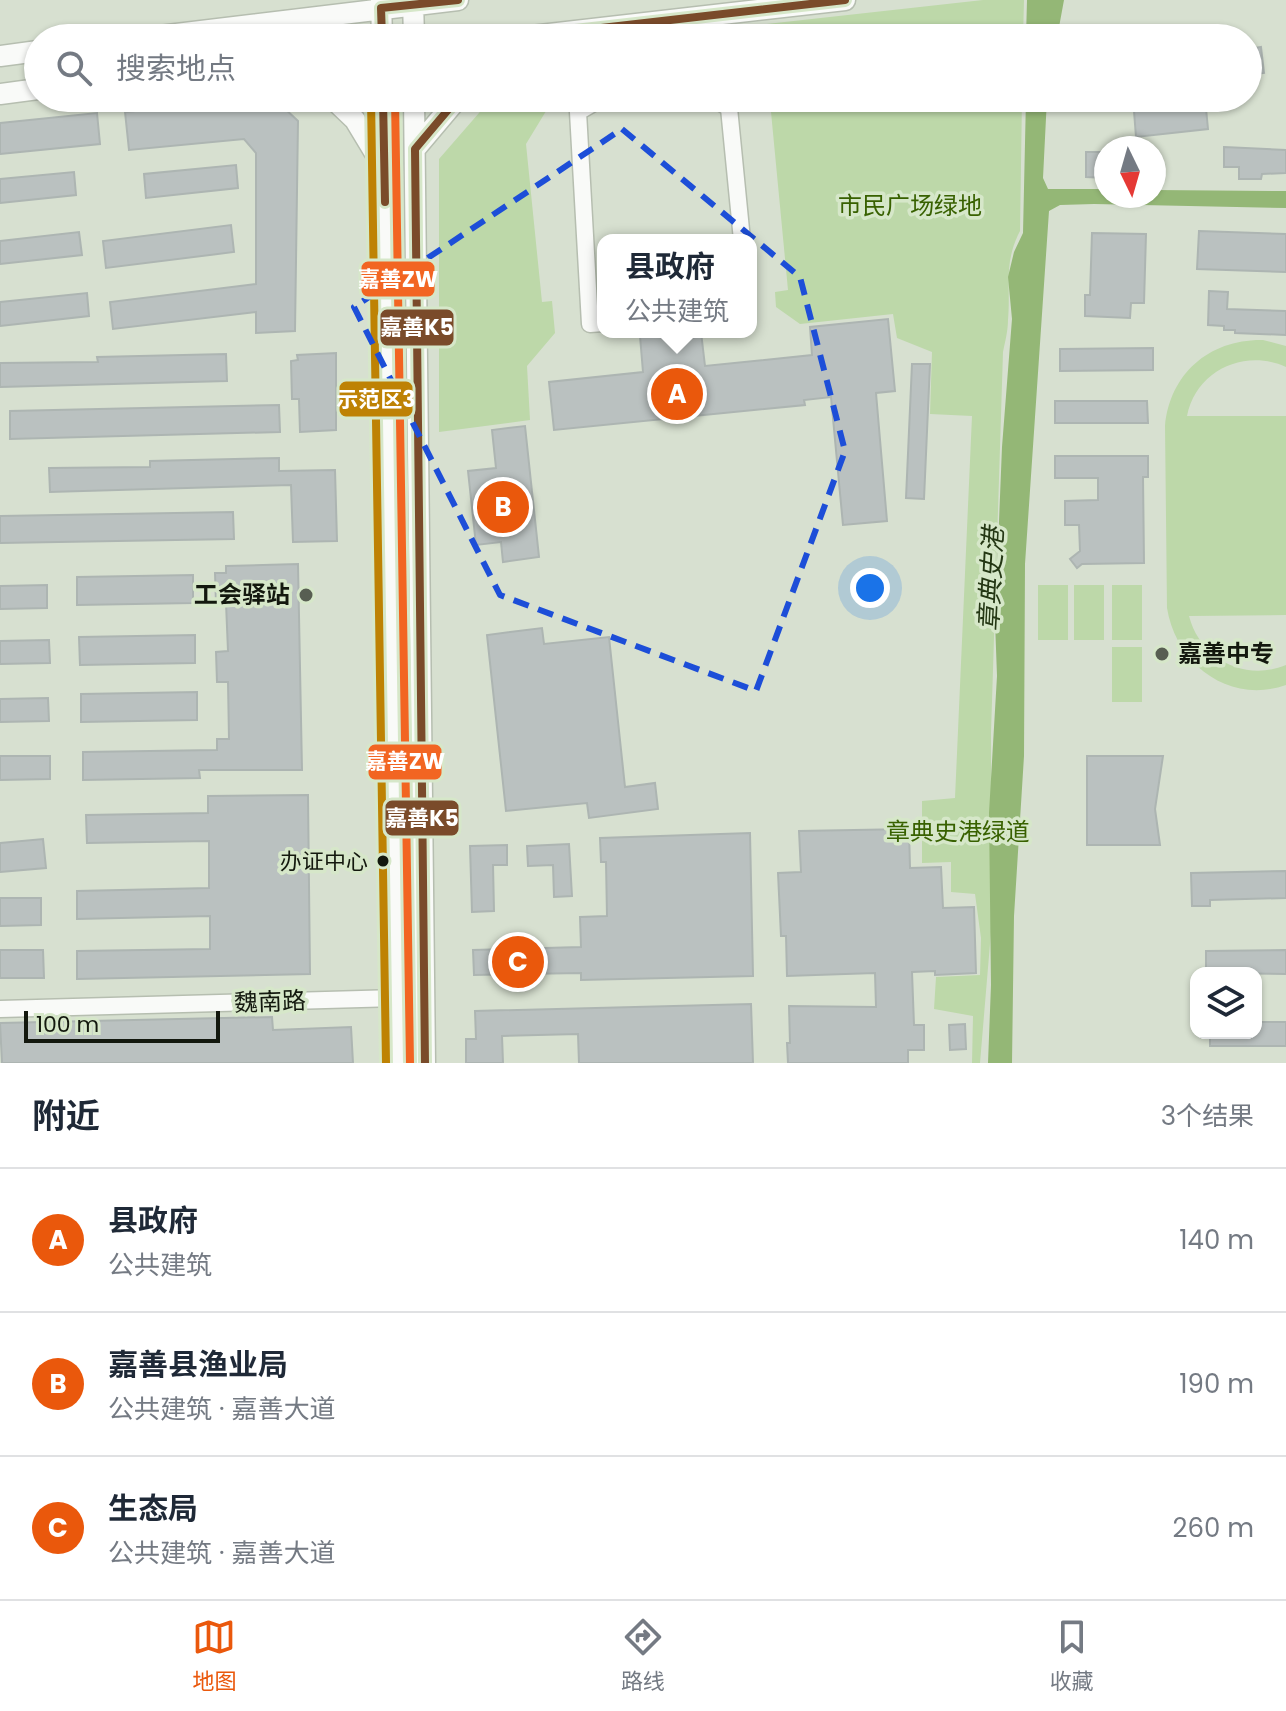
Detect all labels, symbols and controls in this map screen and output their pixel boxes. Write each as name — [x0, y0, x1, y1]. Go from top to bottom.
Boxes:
search box — [24, 24, 1262, 112]
icon: search — [52, 46, 96, 90]
text: 搜索地点 — [116, 47, 236, 90]
north arrow — [1094, 136, 1166, 208]
park label: 市民广场绿地 — [838, 189, 982, 222]
popup — [597, 234, 757, 338]
text: 县政府 — [625, 245, 715, 288]
line badge: 嘉善ZW — [360, 260, 436, 298]
text: 嘉善ZW — [358, 264, 438, 295]
text: 公共建筑 — [625, 293, 729, 329]
line badge: 嘉善K5 — [379, 308, 455, 347]
text: 嘉善K5 — [380, 312, 454, 343]
pin: A — [651, 364, 703, 424]
line badge: 示范区3 — [338, 380, 414, 418]
text: 示范区3 — [336, 384, 416, 415]
pin: B — [477, 477, 529, 537]
water label: 章典史港 — [970, 522, 1012, 632]
your location — [850, 568, 890, 608]
place label: 工会驿站 — [194, 578, 290, 611]
marker: 工会驿站 — [297, 586, 315, 604]
place label: 嘉善中专 — [1178, 637, 1274, 670]
marker: 嘉善中专 — [1153, 645, 1171, 663]
line badge: 嘉善ZW — [367, 743, 443, 781]
text: 嘉善ZW — [365, 746, 445, 777]
line badge: 嘉善K5 — [384, 799, 460, 837]
text: 嘉善K5 — [385, 803, 459, 834]
park label: 章典史港绿道 — [886, 815, 1030, 848]
place label: 办证中心 — [280, 846, 368, 877]
marker: 办证中心 — [375, 853, 391, 869]
pin: C — [492, 932, 544, 992]
map controls — [1190, 967, 1262, 1039]
button: layers — [1190, 967, 1262, 1039]
street label: 魏南路 — [233, 984, 307, 1019]
scale bar — [24, 1007, 220, 1043]
text: 100 m — [36, 1009, 99, 1040]
text: 附近 — [32, 1092, 100, 1140]
text: 3个结果 — [1161, 1098, 1254, 1134]
text: 县政府 — [108, 1199, 198, 1242]
text: A — [48, 1222, 68, 1258]
text: 140 m — [1179, 1222, 1254, 1258]
text: 公共建筑 — [108, 1247, 212, 1283]
text: 嘉善县渔业局 — [108, 1343, 288, 1386]
text: B — [49, 1366, 67, 1402]
text: 190 m — [1179, 1366, 1254, 1402]
text: 公共建筑 · 嘉善大道 — [108, 1391, 335, 1427]
text: 生态局 — [108, 1487, 198, 1530]
text: C — [48, 1510, 68, 1546]
text: 260 m — [1172, 1510, 1254, 1546]
text: 公共建筑 · 嘉善大道 — [108, 1535, 335, 1571]
tab: 地图 — [192, 1615, 236, 1698]
tab: 路线 — [621, 1615, 665, 1698]
tab: 收藏 — [1050, 1615, 1094, 1698]

